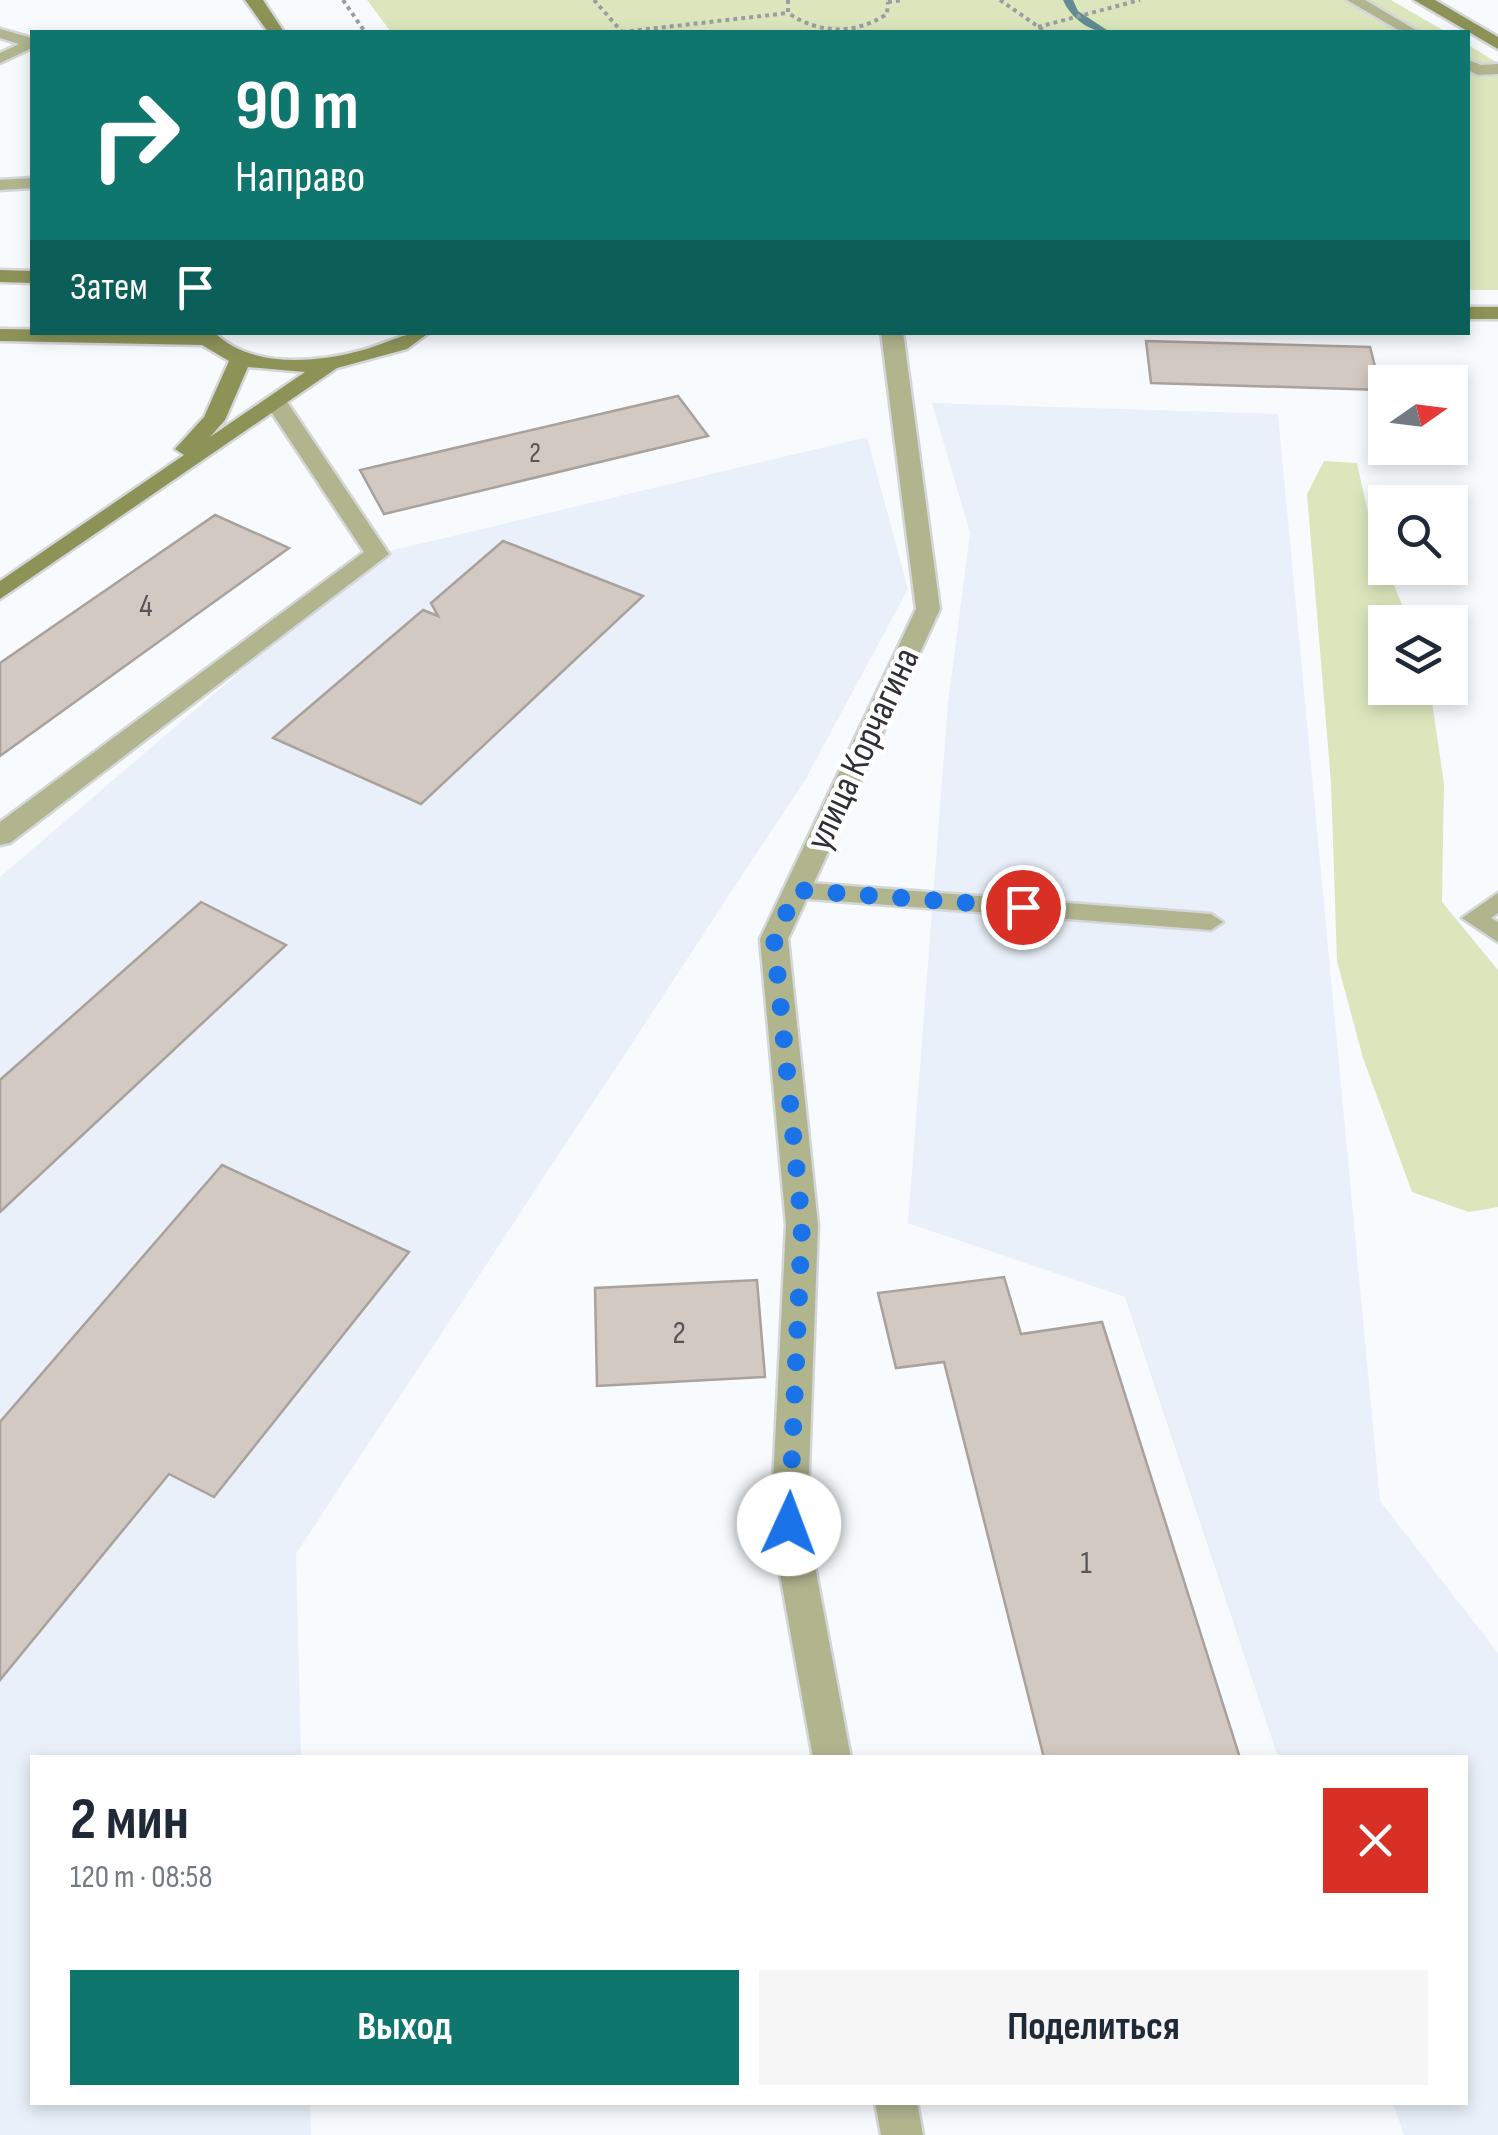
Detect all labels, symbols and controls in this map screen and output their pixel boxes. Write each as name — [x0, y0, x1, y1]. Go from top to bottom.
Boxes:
text: 90 m — [235, 65, 359, 149]
icon: right — [70, 70, 200, 200]
text: Направо — [235, 150, 365, 205]
icon: arrive — [168, 260, 223, 315]
text: Затем — [70, 265, 148, 310]
north arrow — [1368, 365, 1468, 465]
map controls — [1368, 365, 1468, 705]
house number: 2 — [529, 437, 541, 470]
button: search — [1368, 485, 1468, 585]
house number: 4 — [139, 587, 153, 626]
button: layers — [1368, 605, 1468, 705]
street label: улица Корчагина — [797, 641, 929, 857]
pin — [981, 865, 1066, 950]
icon: arrive — [996, 880, 1051, 935]
house number: 2 — [672, 1314, 686, 1353]
position arrow — [737, 1472, 841, 1576]
house number: 1 — [1080, 1544, 1092, 1583]
text: 2 мин — [70, 1784, 189, 1856]
button: close — [1323, 1788, 1428, 1893]
text: 120 m · 08:58 — [70, 1858, 212, 1897]
button: Выход — [70, 1970, 739, 2085]
button: Поделиться — [759, 1970, 1428, 2085]

